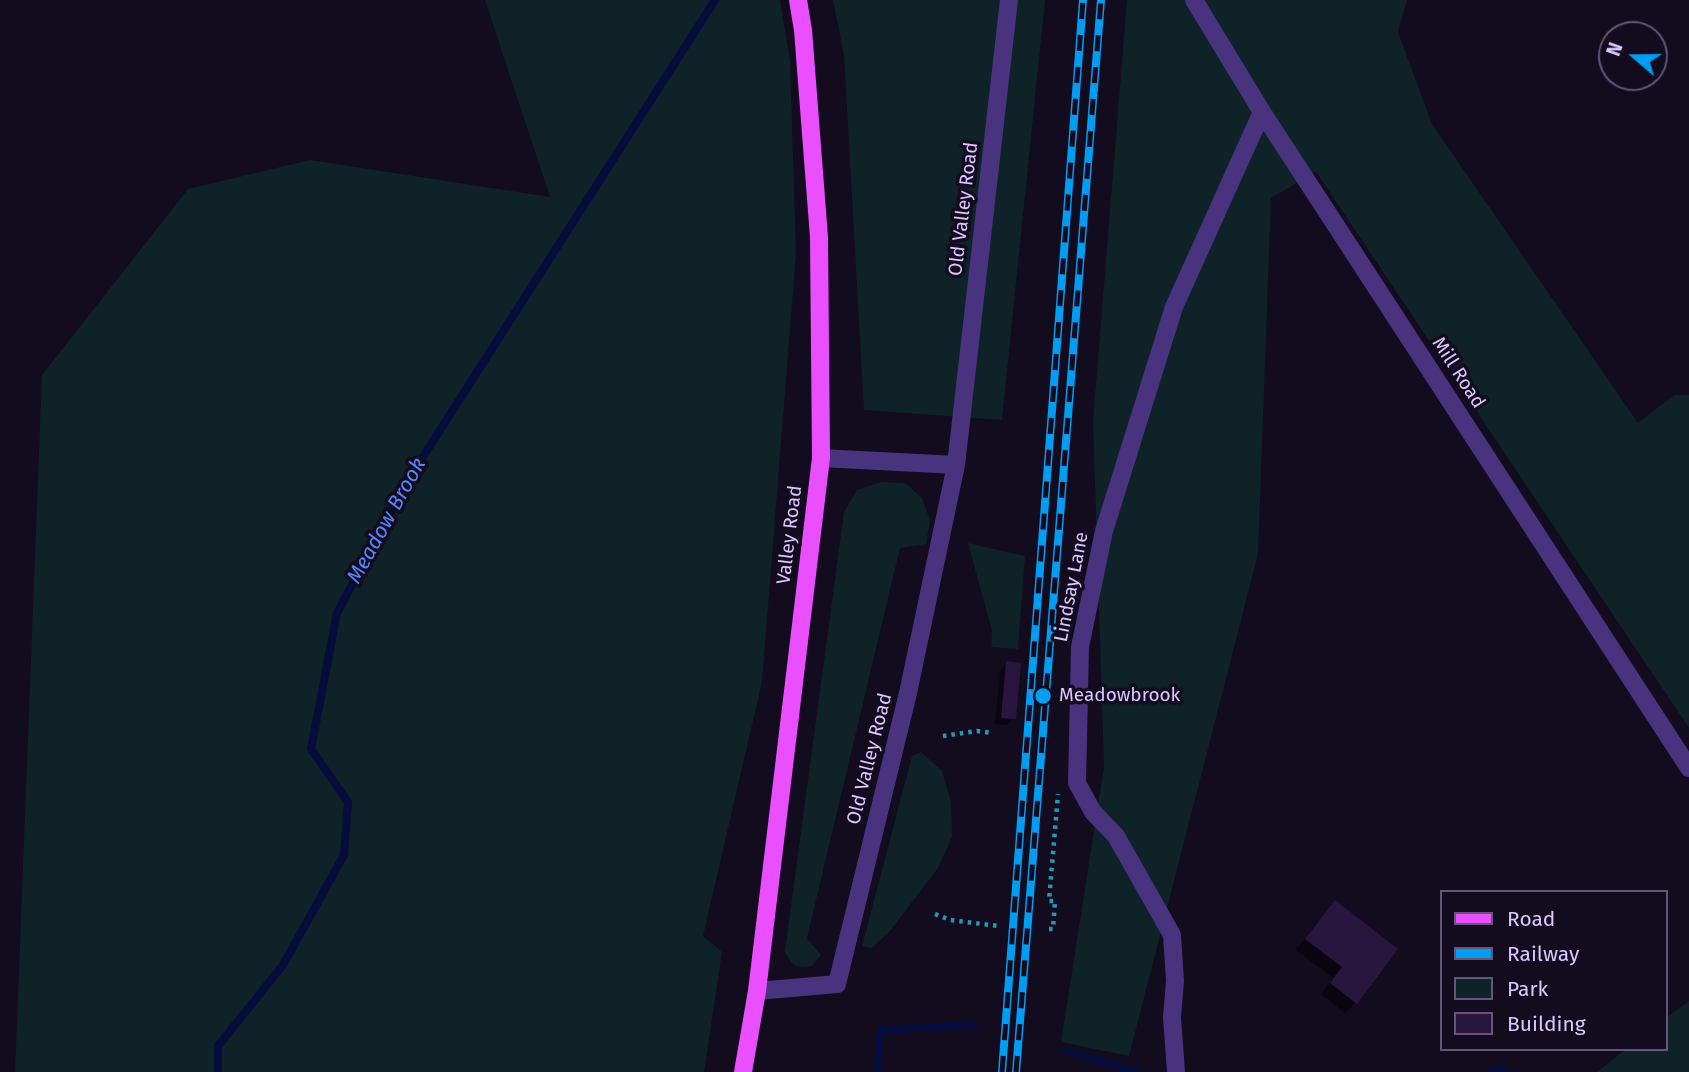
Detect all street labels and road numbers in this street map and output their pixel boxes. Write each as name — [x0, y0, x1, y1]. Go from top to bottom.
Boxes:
street label: Old Valley Road — [944, 141, 984, 277]
street label: Mill Road — [1427, 333, 1489, 413]
street label: Valley Road — [773, 484, 807, 586]
street label: Lindsay Lane — [1050, 530, 1094, 644]
street label: Old Valley Road — [843, 691, 897, 827]

